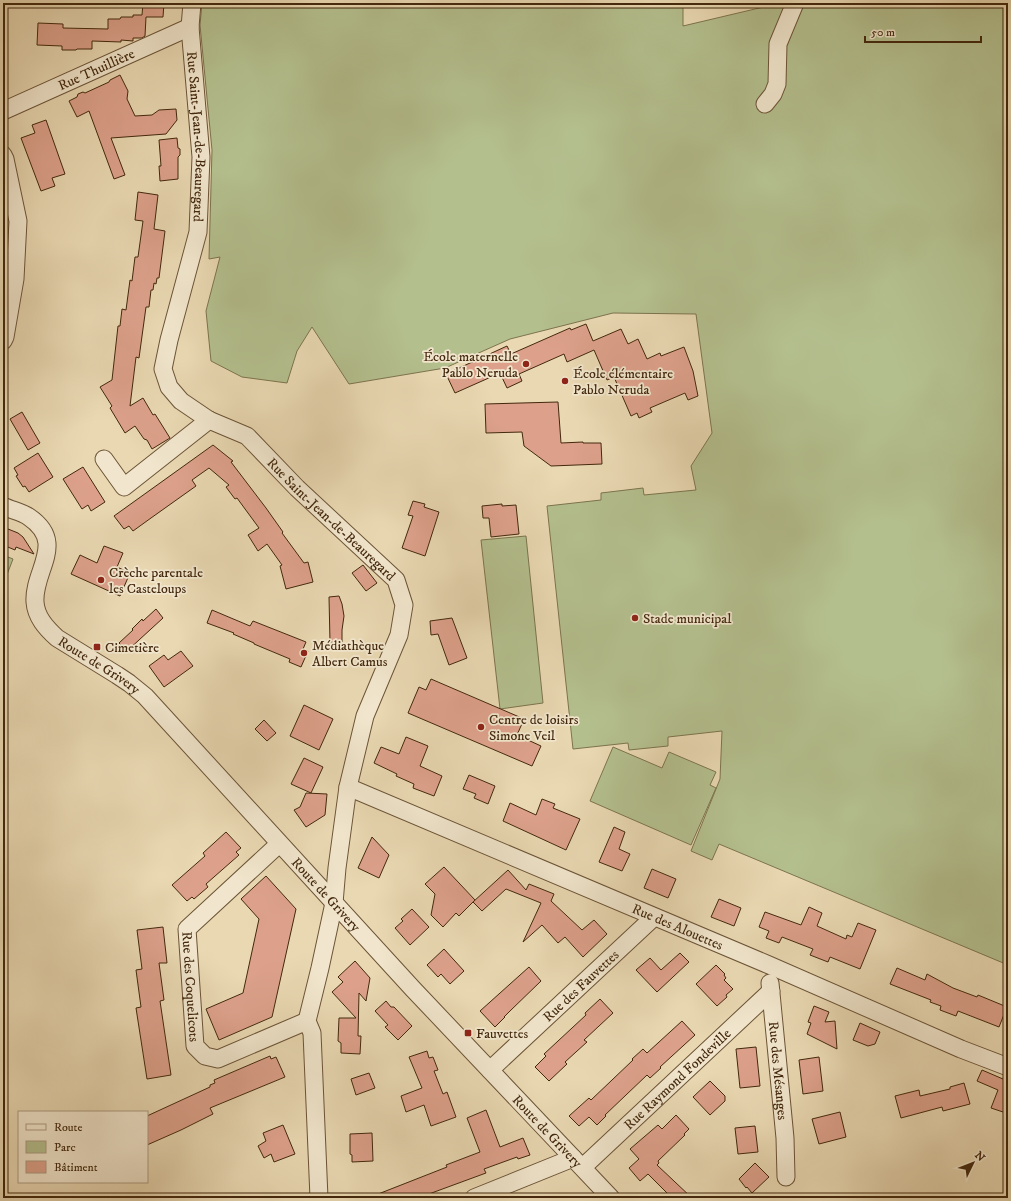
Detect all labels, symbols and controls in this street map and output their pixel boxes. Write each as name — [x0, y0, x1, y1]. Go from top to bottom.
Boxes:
scale bar — [865, 18, 981, 44]
text: 50 m — [871, 25, 895, 40]
street label: Rue Thuillière — [55, 45, 138, 95]
street label: Rue Saint-Jean-de-Beauregard — [182, 51, 209, 222]
place label: École maternelle Pablo Neruda — [423, 348, 518, 382]
marker: École maternelle Pablo Neruda — [521, 359, 531, 369]
place label: École élémentaire Pablo Neruda — [573, 365, 673, 399]
marker: École élémentaire Pablo Neruda — [560, 376, 570, 386]
street label: Rue Saint-Jean-de-Beauregard — [263, 454, 399, 585]
place label: Crèche parentale les Casteloups — [109, 564, 203, 598]
marker: Crèche parentale les Casteloups — [96, 575, 106, 585]
place label: Stade municipal — [643, 610, 732, 628]
marker: Stade municipal — [630, 613, 640, 623]
street label: Route de Grivery — [54, 633, 144, 699]
place label: Médiathèque Albert Camus — [312, 637, 388, 671]
place label: Cimetière — [105, 639, 159, 657]
marker: Cimetière — [92, 642, 102, 652]
marker: Médiathèque Albert Camus — [299, 648, 309, 658]
place label: Centre de loisirs Simone Veil — [489, 711, 579, 745]
marker: Centre de loisirs Simone Veil — [476, 722, 486, 732]
street label: Route de Grivery — [287, 854, 364, 936]
street label: Rue des Alouettes — [629, 900, 726, 955]
street label: Rue des Coquelicots — [177, 931, 203, 1043]
street label: Rue des Fauvettes — [540, 946, 623, 1026]
street label: Rue des Mésanges — [764, 1021, 791, 1121]
place label: Fauvettes — [476, 1025, 529, 1043]
street label: Rue Raymond Fondeville — [621, 1025, 735, 1134]
marker: Fauvettes — [463, 1028, 473, 1038]
street label: Route de Grivery — [508, 1091, 586, 1172]
legend — [18, 1111, 148, 1183]
text: Route — [54, 1120, 82, 1135]
text: Parc — [54, 1140, 76, 1155]
north arrow — [953, 1143, 993, 1183]
text: N — [971, 1149, 988, 1165]
text: Bâtiment — [54, 1160, 98, 1175]

